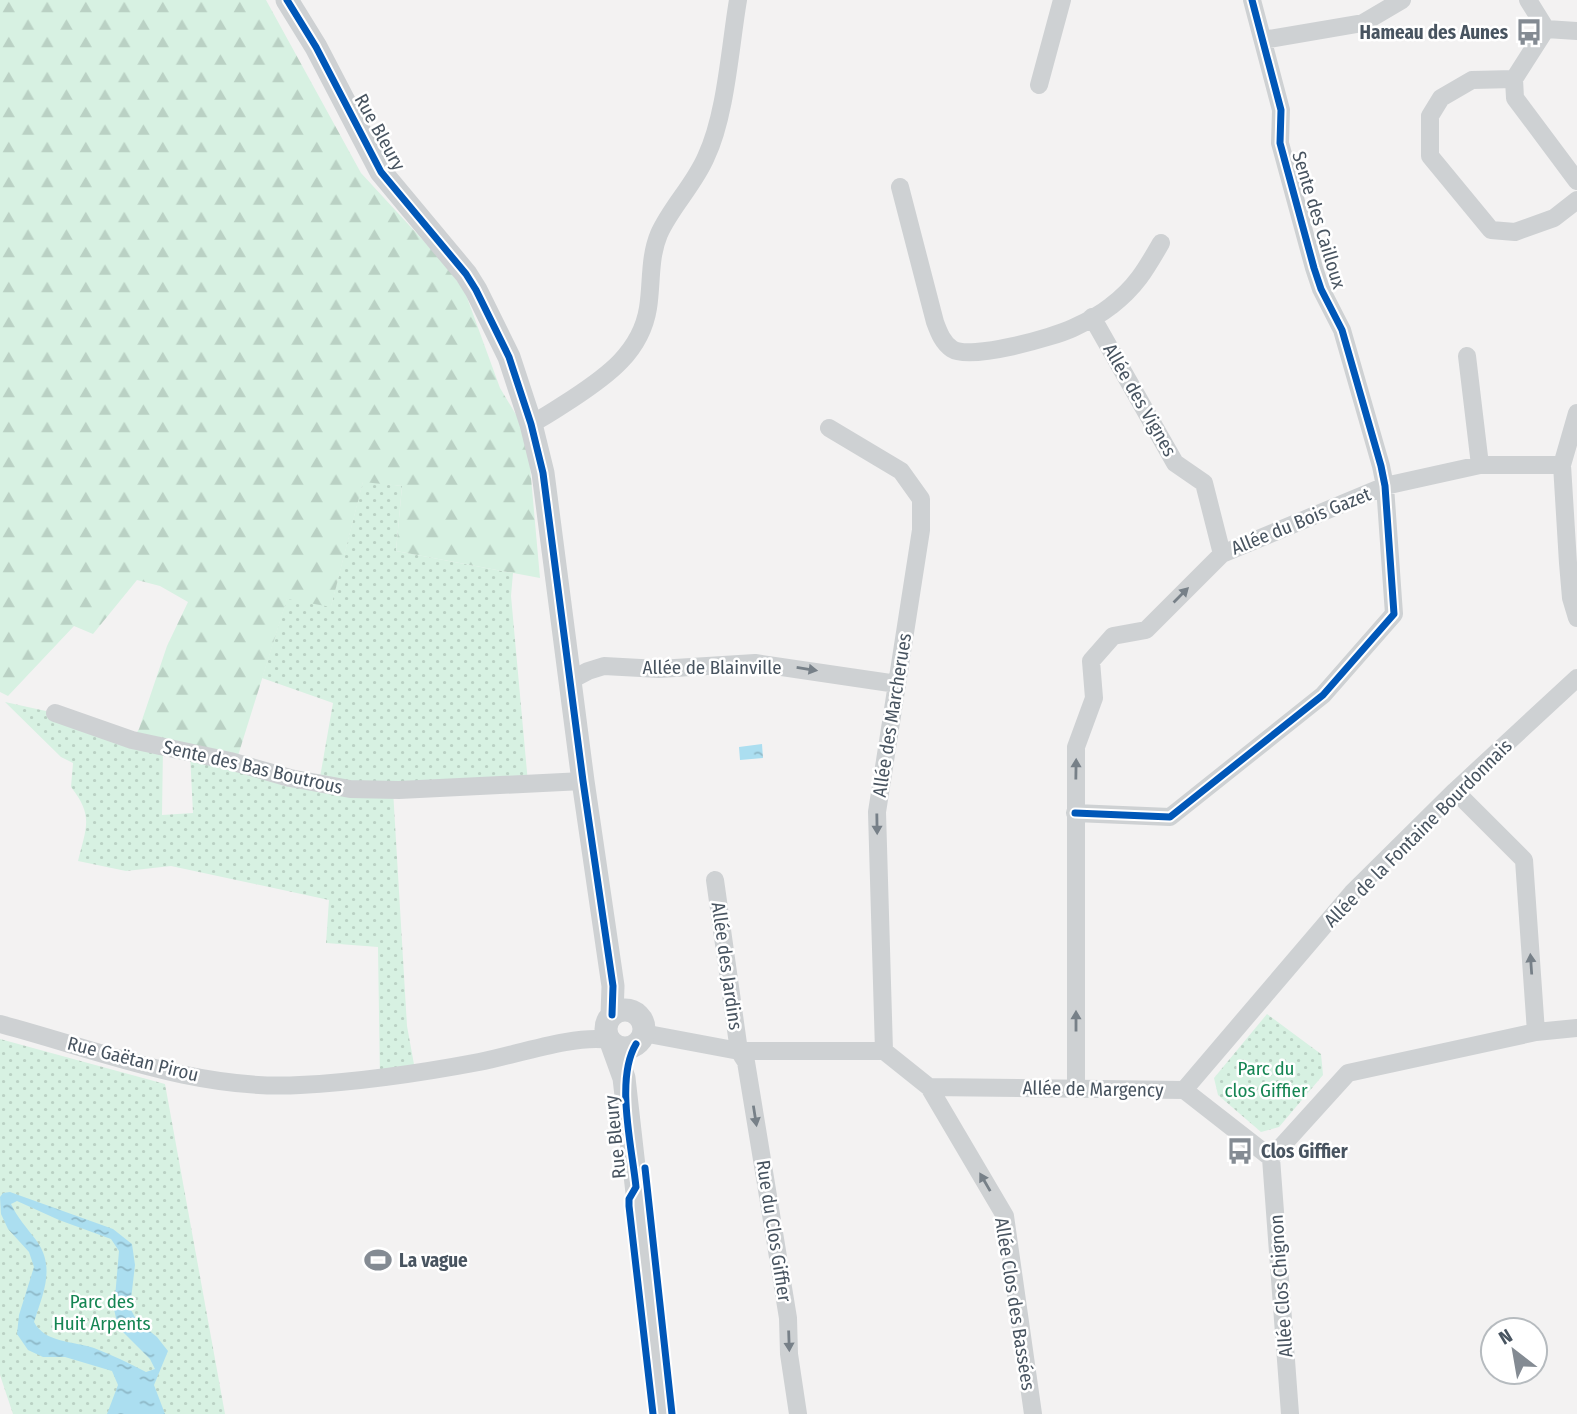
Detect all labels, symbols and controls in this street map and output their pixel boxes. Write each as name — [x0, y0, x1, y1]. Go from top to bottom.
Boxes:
bus stop icon: Hameau des Aunes — [1514, 17, 1544, 47]
place label: Hameau des Aunes — [1360, 21, 1509, 44]
street label: Rue Bleury — [350, 90, 411, 175]
street label: Sente des Cailloux — [1287, 148, 1351, 292]
street label: Allée des Vignes — [1098, 340, 1182, 460]
street label: Allée du Bois Gazet — [1228, 482, 1375, 560]
one-way arrow — [1173, 587, 1189, 603]
street label: Allée des Marcherues — [868, 631, 916, 799]
street label: Allée de Blainville — [642, 656, 782, 679]
one-way arrow — [796, 664, 818, 675]
street label: Allée de la Fontaine Bourdonnais — [1319, 734, 1517, 932]
street label: Sente des Bas Boutrous — [161, 735, 345, 799]
one-way arrow — [1070, 757, 1082, 779]
one-way arrow — [872, 813, 883, 835]
street label: Allée des Jardins — [707, 901, 747, 1031]
one-way arrow — [1525, 953, 1536, 975]
one-way arrow — [1070, 1009, 1082, 1031]
street label: Rue Gaëtan Pirou — [65, 1032, 201, 1086]
park label: Parc du clos Giffier — [1224, 1057, 1308, 1102]
street label: Allée de Margency — [1022, 1076, 1164, 1102]
street label: Rue Bleury — [599, 1094, 631, 1180]
one-way arrow — [750, 1105, 761, 1127]
bus stop icon: Clos Giffier — [1225, 1136, 1255, 1166]
place label: Clos Giffier — [1261, 1140, 1349, 1163]
street label: Rue du Clos Giffier — [751, 1159, 797, 1304]
one-way arrow — [978, 1172, 991, 1191]
street label: Allée Clos Chignon — [1265, 1214, 1297, 1358]
street label: Allée Clos des Bassées — [990, 1216, 1040, 1392]
sports icon: La vague — [363, 1245, 393, 1275]
place label: La vague — [399, 1249, 468, 1272]
park label: Parc des Huit Arpents — [53, 1290, 151, 1335]
north arrow — [1479, 1316, 1549, 1386]
text: N — [1495, 1324, 1516, 1350]
one-way arrow — [783, 1330, 794, 1352]

